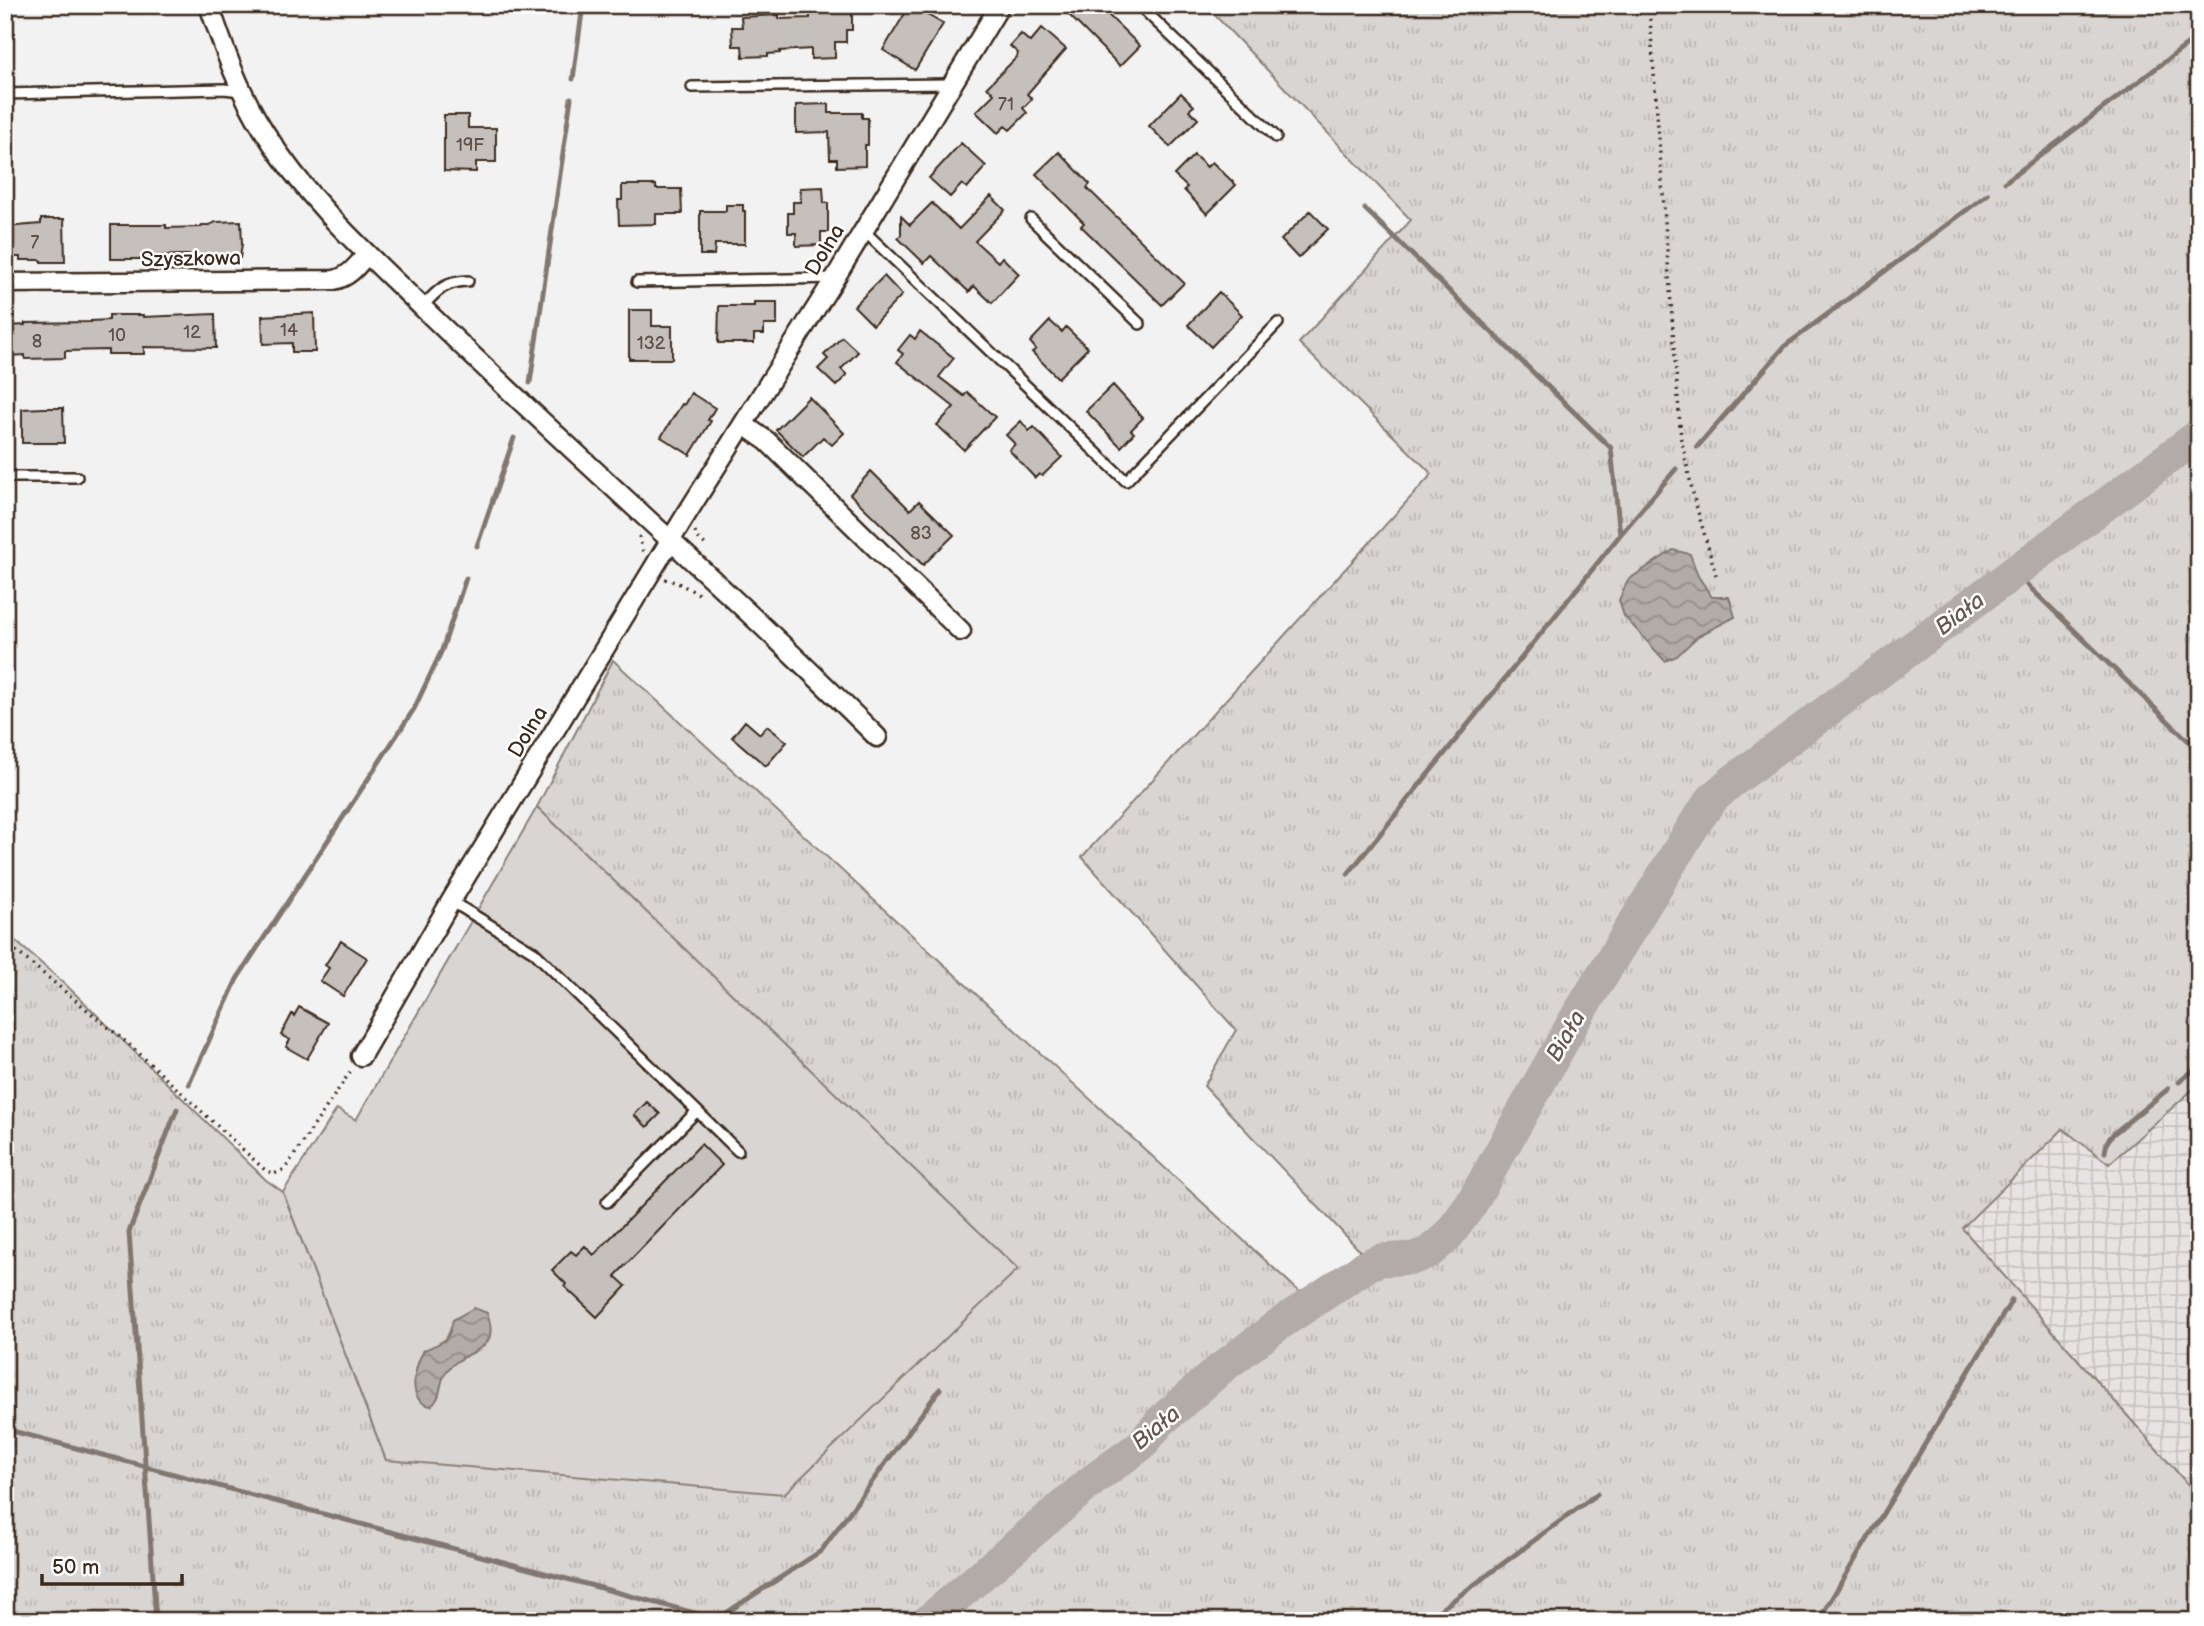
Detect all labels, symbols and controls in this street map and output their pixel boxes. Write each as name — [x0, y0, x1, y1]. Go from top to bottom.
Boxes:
house number: 71 — [998, 94, 1014, 115]
house number: 19F — [456, 135, 484, 156]
street label: Dolna — [800, 220, 850, 280]
house number: 7 — [31, 232, 40, 253]
street label: Szyszkowa — [141, 246, 241, 272]
house number: 14 — [280, 320, 298, 341]
house number: 12 — [183, 322, 201, 343]
house number: 10 — [108, 325, 126, 346]
house number: 8 — [32, 331, 42, 352]
house number: 132 — [637, 333, 666, 354]
house number: 83 — [910, 523, 932, 544]
water label: Biała — [1930, 586, 1990, 642]
street label: Dolna — [503, 702, 553, 762]
water label: Biała — [1540, 1005, 1592, 1067]
water label: Biała — [1126, 1400, 1186, 1456]
scale bar — [42, 1542, 182, 1586]
text: 50 m — [52, 1555, 99, 1580]

